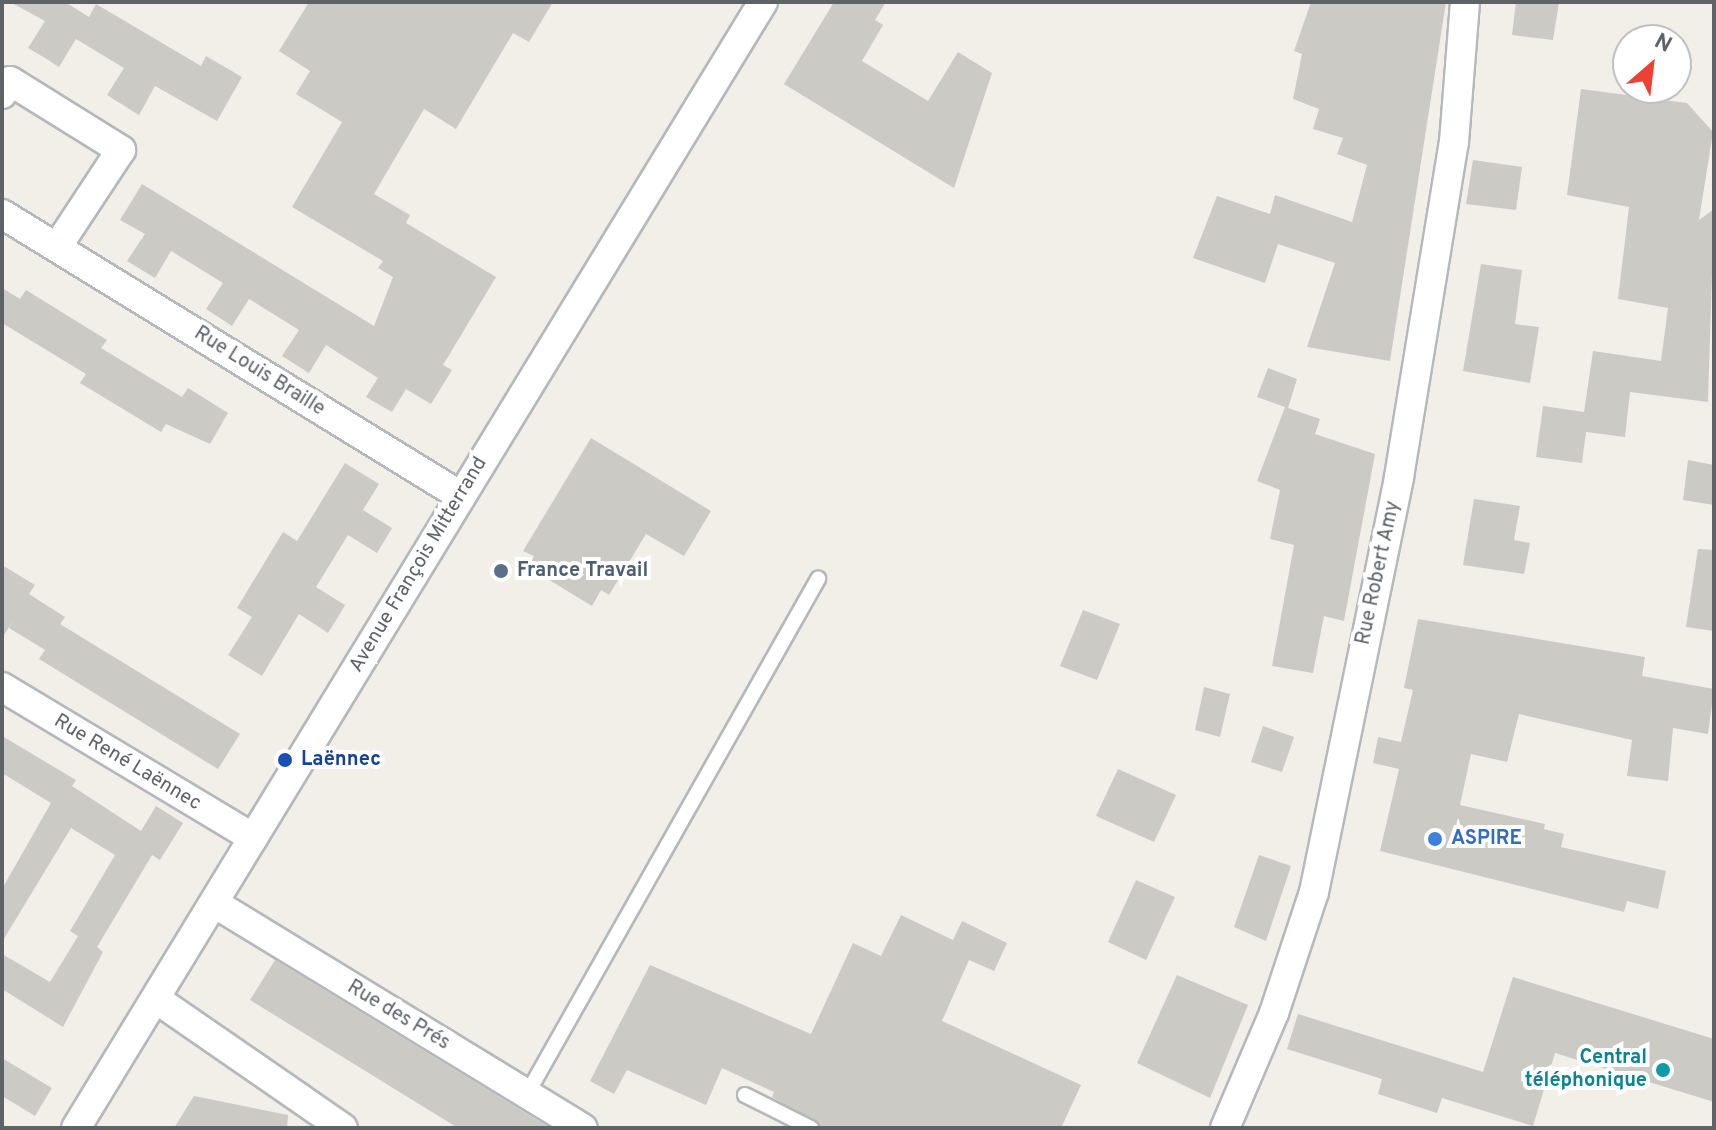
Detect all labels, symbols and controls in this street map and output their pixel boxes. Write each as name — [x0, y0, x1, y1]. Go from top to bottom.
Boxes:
north arrow — [1612, 24, 1692, 104]
text: N — [1649, 29, 1676, 60]
street label: Rue Louis Braille — [189, 322, 329, 422]
street label: Avenue François Mitterrand — [345, 453, 493, 677]
street label: Rue Robert Amy — [1352, 498, 1406, 648]
place label: France Travail — [517, 559, 648, 583]
marker: France Travail — [492, 562, 510, 580]
street label: Rue René Laënnec — [49, 710, 205, 816]
place label: Laënnec — [301, 748, 381, 772]
marker: Laënnec — [276, 751, 294, 769]
place label: ASPIRE — [1451, 827, 1522, 851]
marker: ASPIRE — [1426, 830, 1444, 848]
street label: Rue des Prés — [342, 976, 454, 1056]
place label: Central téléphonique — [1525, 1046, 1647, 1093]
marker: Central téléphonique — [1654, 1061, 1672, 1079]

